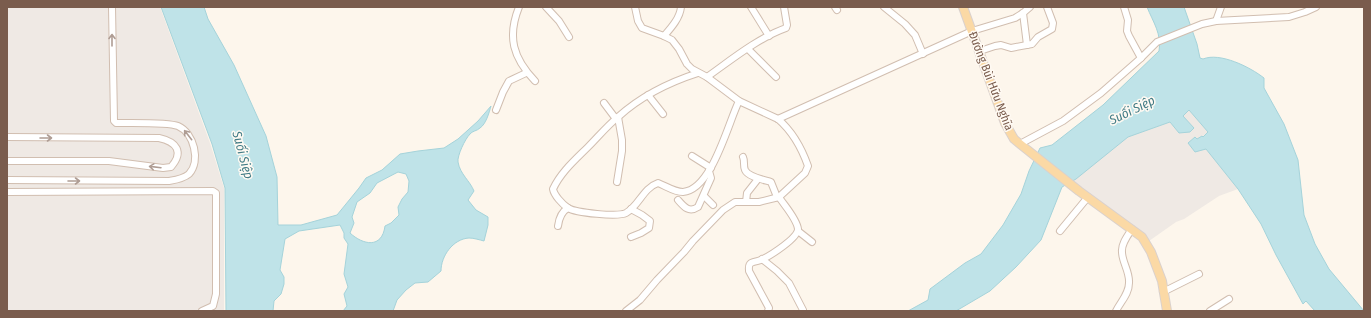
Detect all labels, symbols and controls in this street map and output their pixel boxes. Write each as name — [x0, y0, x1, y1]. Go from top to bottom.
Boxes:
street label: Đường Bùi Hữu Nghĩa — [966, 30, 1016, 132]
one-way arrow — [108, 34, 116, 47]
water label: Suối Siệp — [1106, 92, 1157, 128]
water label: Suối Siệp — [229, 129, 257, 181]
one-way arrow — [184, 130, 193, 141]
one-way arrow — [39, 134, 52, 142]
one-way arrow — [149, 164, 162, 171]
one-way arrow — [67, 177, 80, 185]

